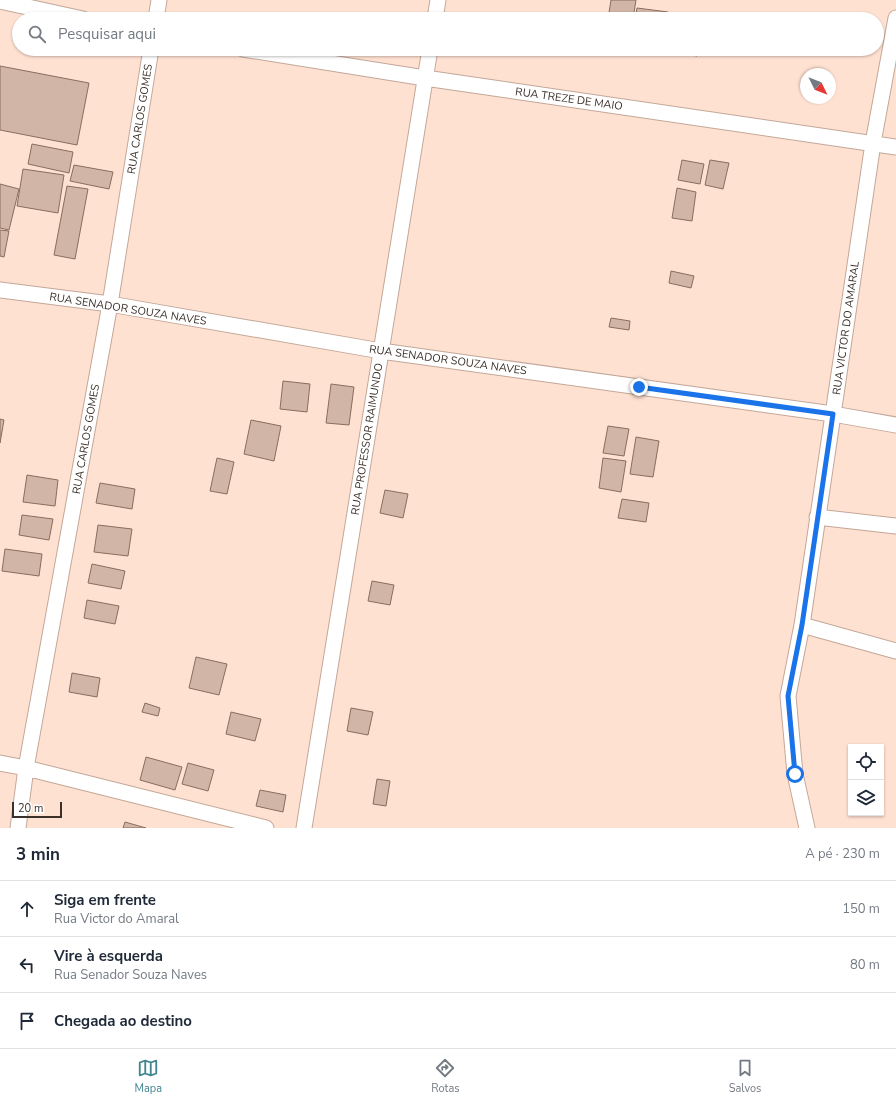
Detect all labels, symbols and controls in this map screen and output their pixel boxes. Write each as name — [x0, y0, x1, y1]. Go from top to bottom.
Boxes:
search box — [12, 12, 884, 56]
icon: search — [26, 23, 48, 45]
text: Pesquisar aqui — [58, 24, 156, 44]
street label: RUA CARLOS GOMES — [124, 63, 156, 175]
north arrow — [800, 68, 836, 104]
street label: RUA TREZE DE MAIO — [514, 84, 624, 114]
street label: RUA VICTOR DO AMARAL — [829, 260, 863, 396]
street label: RUA SENADOR SOUZA NAVES — [48, 289, 208, 329]
street label: RUA SENADOR SOUZA NAVES — [368, 342, 528, 379]
street label: RUA PROFESSOR RAIMUNDO — [348, 362, 386, 516]
route end — [630, 378, 648, 396]
street label: RUA CARLOS GOMES — [69, 383, 103, 495]
map controls — [848, 744, 884, 816]
button: locate — [848, 744, 884, 780]
route start — [786, 765, 804, 783]
button: layers — [848, 780, 884, 816]
scale bar — [12, 800, 62, 819]
text: 20 m — [18, 801, 43, 816]
text: 3 min — [16, 843, 60, 866]
text: A pé · 230 m — [805, 845, 880, 863]
text: Siga em frente — [54, 890, 156, 910]
icon: ahead — [16, 898, 38, 920]
text: 150 m — [842, 900, 880, 918]
text: Rua Victor do Amaral — [54, 910, 179, 928]
text: Vire à esquerda — [54, 946, 163, 966]
icon: left — [16, 954, 38, 976]
text: 80 m — [850, 956, 880, 974]
text: Rua Senador Souza Naves — [54, 966, 207, 984]
icon: arrive — [16, 1010, 38, 1032]
text: Chegada ao destino — [54, 1011, 192, 1031]
tab: Mapa — [135, 1057, 162, 1096]
tab: Rotas — [431, 1057, 460, 1096]
tab: Salvos — [729, 1057, 761, 1096]

